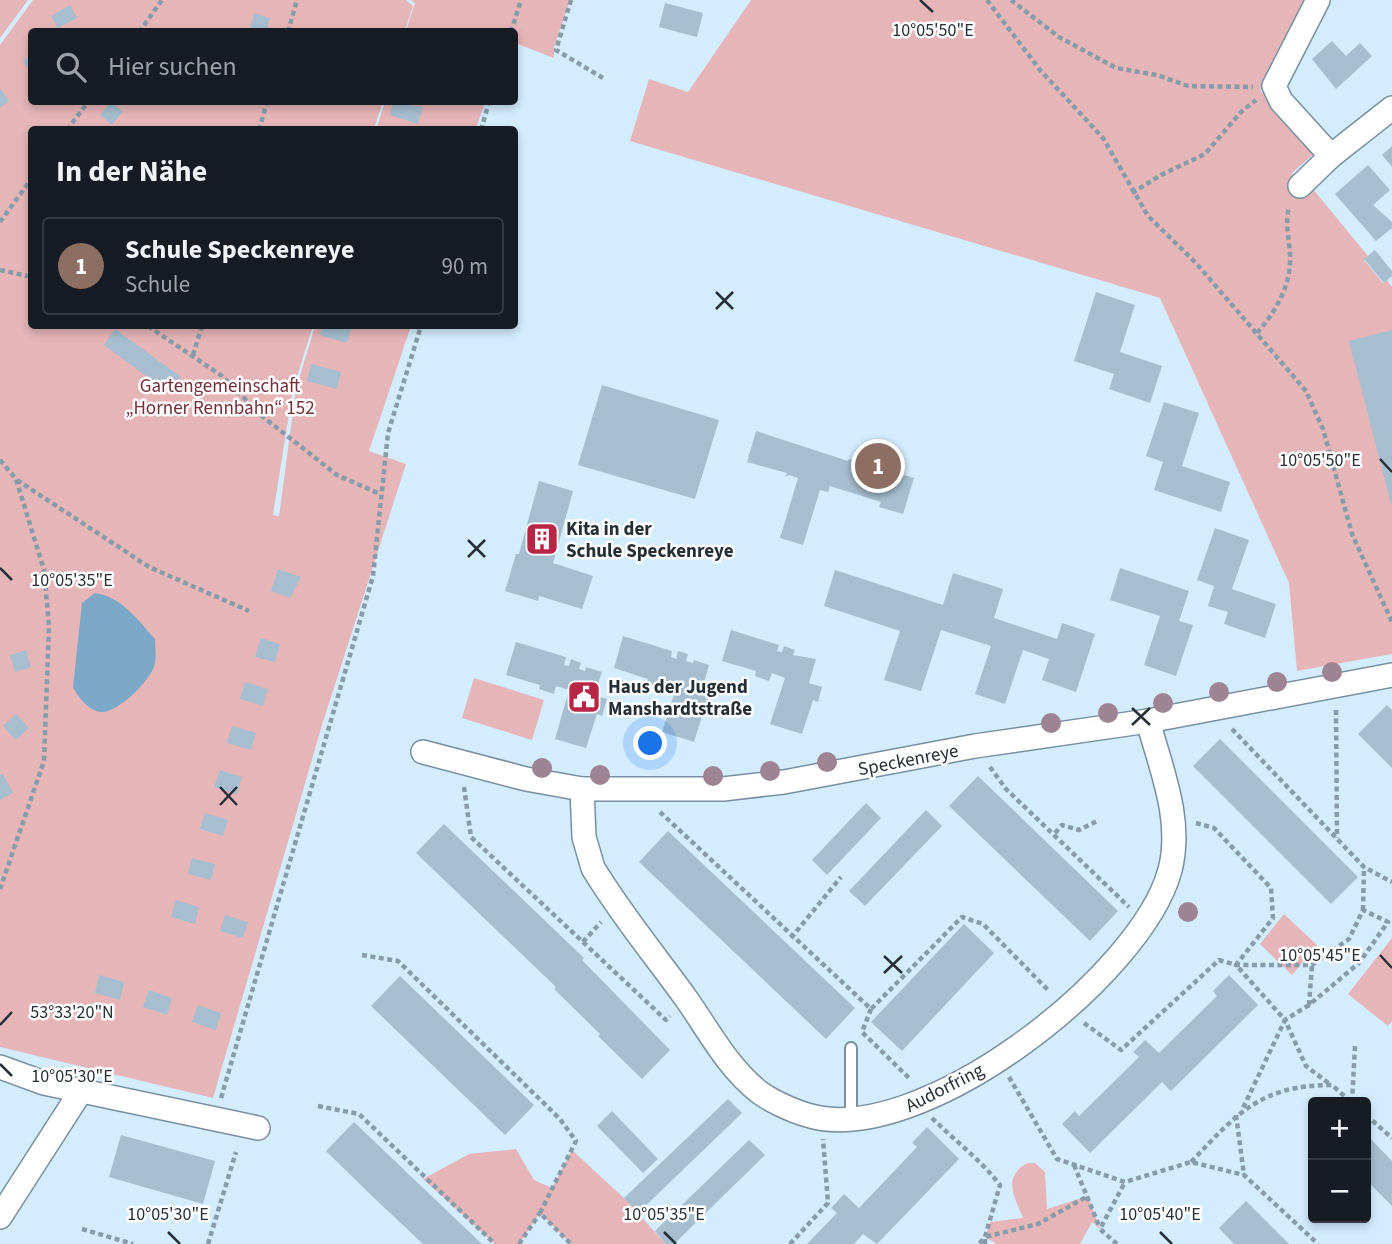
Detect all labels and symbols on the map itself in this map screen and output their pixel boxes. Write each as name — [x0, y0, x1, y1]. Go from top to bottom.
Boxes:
text: 10°05'50"E — [892, 18, 974, 43]
park label: Gartengemeinschaft „Horner Rennbahn“ 152 — [125, 373, 315, 422]
pin: 1 — [855, 440, 901, 492]
text: 10°05'50"E — [1279, 448, 1361, 473]
place label: Kita in der Schule Speckenreye — [566, 516, 734, 565]
building icon: Kita in der Schule Speckenreye — [523, 520, 561, 558]
text: 10°05'35"E — [31, 568, 113, 593]
place label: Haus der Jugend Manshardtstraße — [608, 674, 752, 723]
public building icon: Haus der Jugend Manshardtstraße — [565, 678, 603, 716]
your location — [633, 726, 667, 760]
street label: Speckenreye — [856, 738, 961, 783]
text: 10°05'45"E — [1279, 943, 1361, 968]
text: 53°33'20"N — [30, 1000, 114, 1025]
street label: Audorfring — [901, 1057, 989, 1120]
text: 10°05'30"E — [31, 1064, 113, 1089]
text: 10°05'30"E — [127, 1202, 209, 1227]
text: 10°05'35"E — [623, 1202, 705, 1227]
text: 10°05'40"E — [1119, 1202, 1201, 1227]

